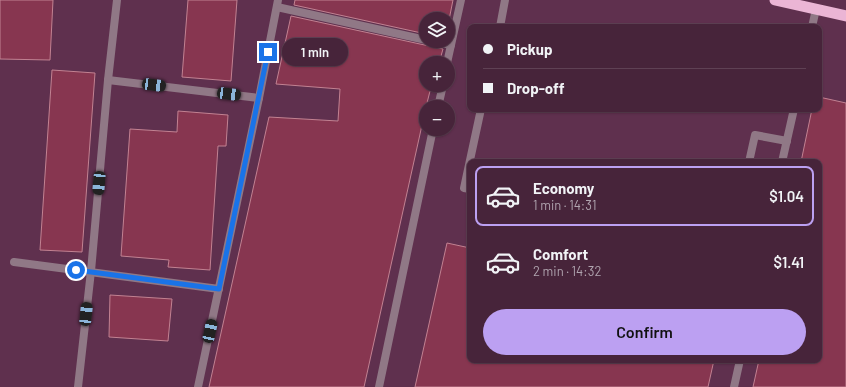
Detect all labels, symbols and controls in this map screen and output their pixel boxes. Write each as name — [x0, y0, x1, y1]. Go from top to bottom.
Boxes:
map controls — [419, 12, 455, 136]
button: layers — [419, 12, 455, 48]
callout: 1 min — [282, 38, 348, 66]
text: Pickup — [507, 40, 553, 58]
route end — [259, 43, 277, 61]
text: 1 min — [301, 44, 329, 60]
button: + — [419, 56, 455, 92]
car — [141, 78, 167, 92]
text: Drop-off — [507, 79, 565, 97]
car — [216, 87, 242, 101]
button: − — [419, 100, 455, 136]
car — [92, 171, 106, 195]
icon: car — [485, 178, 521, 214]
text: Economy — [533, 179, 594, 197]
text: $1.04 — [769, 187, 804, 205]
text: 1 min · 14:31 — [533, 197, 596, 213]
icon: car — [485, 244, 521, 280]
text: Comfort — [533, 245, 588, 263]
text: $1.41 — [773, 253, 804, 271]
route start — [67, 261, 85, 279]
text: 2 min · 14:32 — [533, 263, 601, 279]
car — [79, 301, 93, 327]
button: Confirm — [483, 309, 806, 355]
car — [202, 318, 218, 344]

